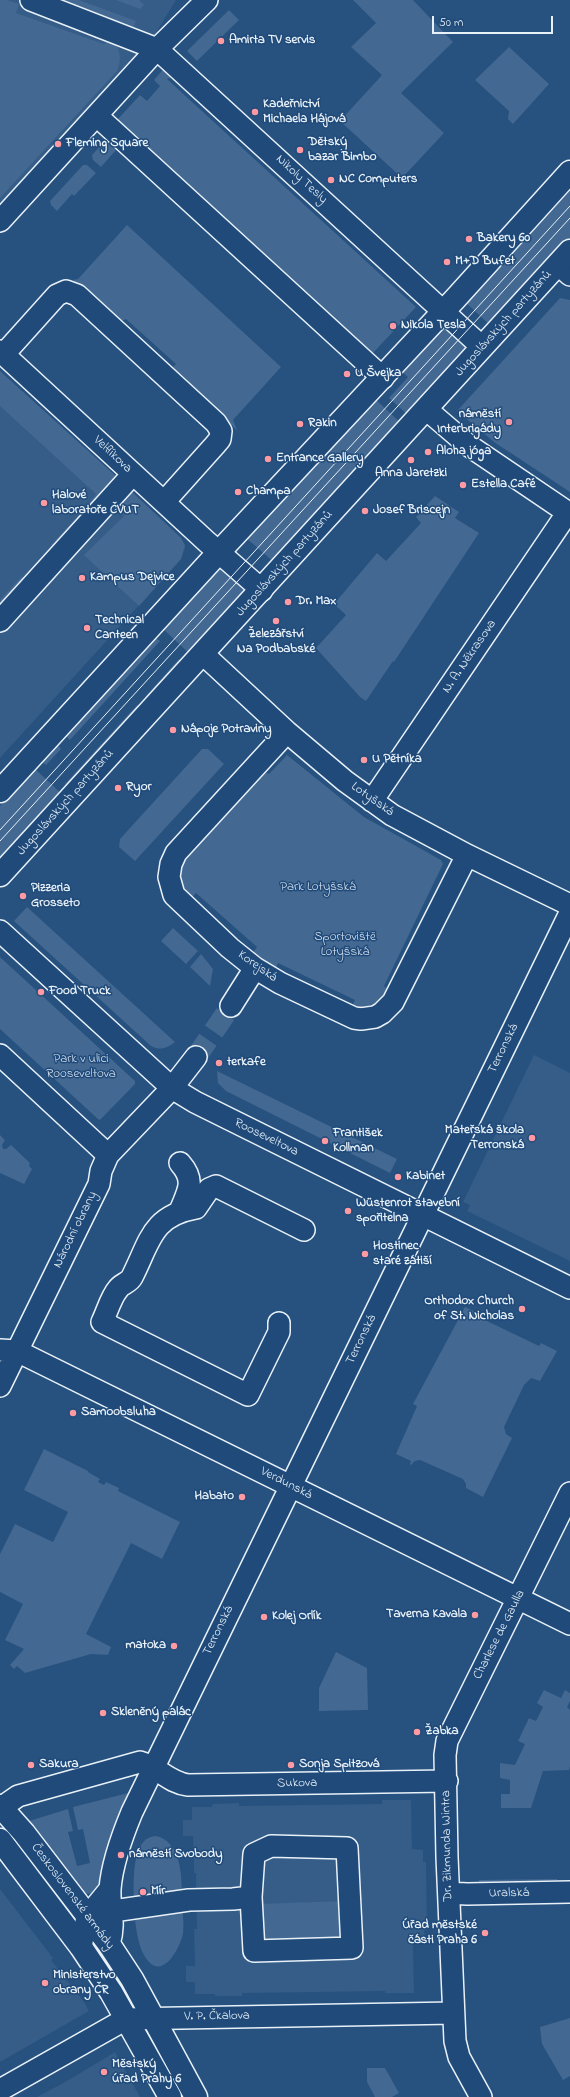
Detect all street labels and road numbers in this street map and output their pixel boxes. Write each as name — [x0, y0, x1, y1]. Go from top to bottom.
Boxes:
street label: Nikoly Tesly — [272, 152, 330, 208]
street label: Jugoslávských partyzánů — [452, 268, 556, 380]
street label: Velflíkova — [89, 433, 135, 477]
street label: Jugoslávských partyzánů — [233, 508, 337, 620]
street label: N. A. Někrasova — [440, 617, 500, 697]
street label: Jugoslávských partyzánů — [14, 747, 118, 859]
street label: Lotyšská — [348, 780, 396, 820]
street label: Korejská — [234, 948, 280, 986]
street label: Terronská — [485, 1022, 523, 1076]
street label: Rooseveltova — [231, 1116, 301, 1160]
street label: Národní obrany — [51, 1189, 101, 1271]
street label: Terronská — [343, 1313, 381, 1367]
street label: Verdunská — [258, 1464, 314, 1504]
street label: Charlese de Gaulla — [471, 1588, 529, 1682]
street label: Terronská — [200, 1604, 238, 1658]
street label: Sukova — [277, 1776, 317, 1792]
street label: Dr. Zikmunda Wintra — [439, 1790, 457, 1902]
street label: Československé armády — [27, 1841, 117, 1953]
street label: Uralská — [489, 1886, 529, 1902]
street label: V. P. Čkalova — [184, 2009, 250, 2025]

